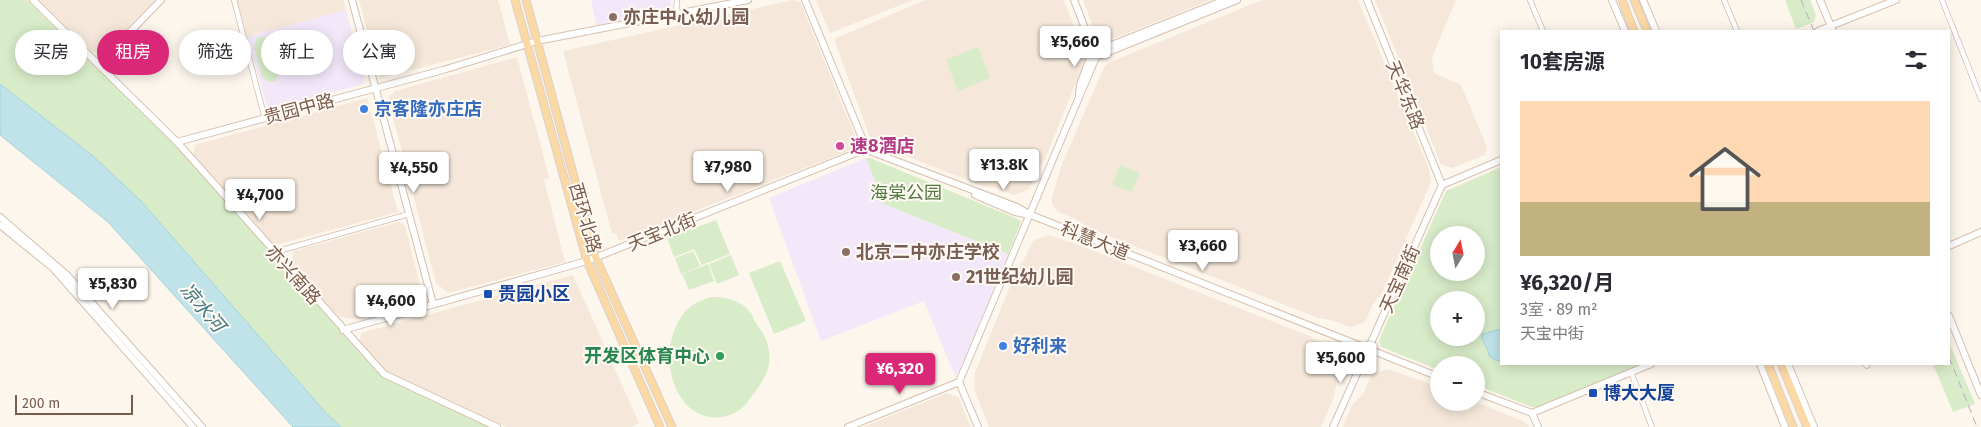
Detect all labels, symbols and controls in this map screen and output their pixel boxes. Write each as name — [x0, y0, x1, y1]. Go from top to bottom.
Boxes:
place label: 亦庄中心幼儿园 — [623, 6, 749, 28]
marker: 亦庄中心幼儿园 — [607, 11, 619, 23]
pin: ¥5,660 — [1034, 26, 1116, 68]
chip: 买房 — [15, 30, 87, 75]
chip: 租房 — [97, 30, 169, 75]
chip: 筛选 — [179, 30, 251, 75]
chip: 新上 — [261, 30, 333, 75]
chip: 公寓 — [343, 30, 415, 75]
text: ¥5,660 — [1051, 32, 1099, 51]
icon: filters — [1902, 46, 1930, 74]
text: 10套房源 — [1520, 49, 1605, 75]
street label: 天华东路 — [1381, 58, 1429, 132]
street label: 贵园中路 — [261, 89, 337, 129]
place label: 京客隆亦庄店 — [374, 98, 482, 120]
marker: 京客隆亦庄店 — [358, 103, 370, 115]
icon: home — [1680, 134, 1770, 224]
place label: 速8酒店 — [850, 135, 914, 157]
marker: 速8酒店 — [834, 140, 846, 152]
pin: ¥13.8K — [963, 148, 1045, 191]
pin: ¥7,980 — [687, 150, 769, 193]
pin: ¥4,550 — [373, 152, 455, 194]
text: ¥13.8K — [980, 155, 1028, 174]
text: ¥7,980 — [704, 157, 752, 176]
text: ¥4,550 — [390, 158, 438, 177]
pin: ¥4,700 — [219, 178, 301, 221]
street label: 西环北路 — [565, 180, 605, 256]
park label: 海棠公园 — [870, 182, 942, 204]
text: ¥4,700 — [236, 185, 284, 204]
street label: 天宝北街 — [625, 208, 699, 256]
street label: 科慧大道 — [1058, 217, 1132, 265]
north arrow — [1430, 226, 1485, 281]
map controls — [1430, 226, 1485, 411]
pin: ¥3,660 — [1162, 230, 1244, 272]
text: ¥3,660 — [1179, 236, 1227, 255]
street label: 亦兴南路 — [261, 241, 325, 309]
place label: 北京二中亦庄学校 — [856, 241, 1000, 263]
street label: 天宝南街 — [1375, 242, 1425, 316]
marker: 北京二中亦庄学校 — [840, 246, 852, 258]
place label: 21世纪幼儿园 — [966, 266, 1073, 288]
pin: ¥5,830 — [72, 268, 154, 310]
text: ¥6,320/月 — [1520, 270, 1614, 296]
marker: 21世纪幼儿园 — [950, 271, 962, 283]
text: ¥5,830 — [89, 274, 137, 293]
water label: 凉水河 — [175, 278, 232, 340]
place label: 贵园小区 — [498, 283, 570, 305]
pin: ¥4,600 — [350, 284, 432, 327]
marker: 贵园小区 — [482, 288, 494, 300]
text: ¥4,600 — [366, 291, 416, 310]
button: + — [1430, 291, 1485, 346]
text: 3室 · 89 m² — [1520, 300, 1598, 319]
text: 天宝中街 — [1520, 324, 1584, 343]
place label: 好利来 — [1013, 335, 1067, 357]
marker: 好利来 — [997, 340, 1009, 352]
pin: ¥5,600 — [1300, 342, 1382, 384]
place label: 开发区体育中心 — [584, 345, 710, 367]
text: ¥5,600 — [1317, 348, 1365, 367]
marker: 开发区体育中心 — [714, 350, 726, 362]
pin: ¥6,320 — [859, 352, 941, 395]
button: − — [1430, 356, 1485, 411]
text: ¥6,320 — [876, 359, 924, 378]
place label: 博大大厦 — [1603, 382, 1675, 404]
marker: 博大大厦 — [1587, 387, 1599, 399]
scale bar — [15, 392, 132, 415]
text: 200 m — [22, 395, 60, 412]

